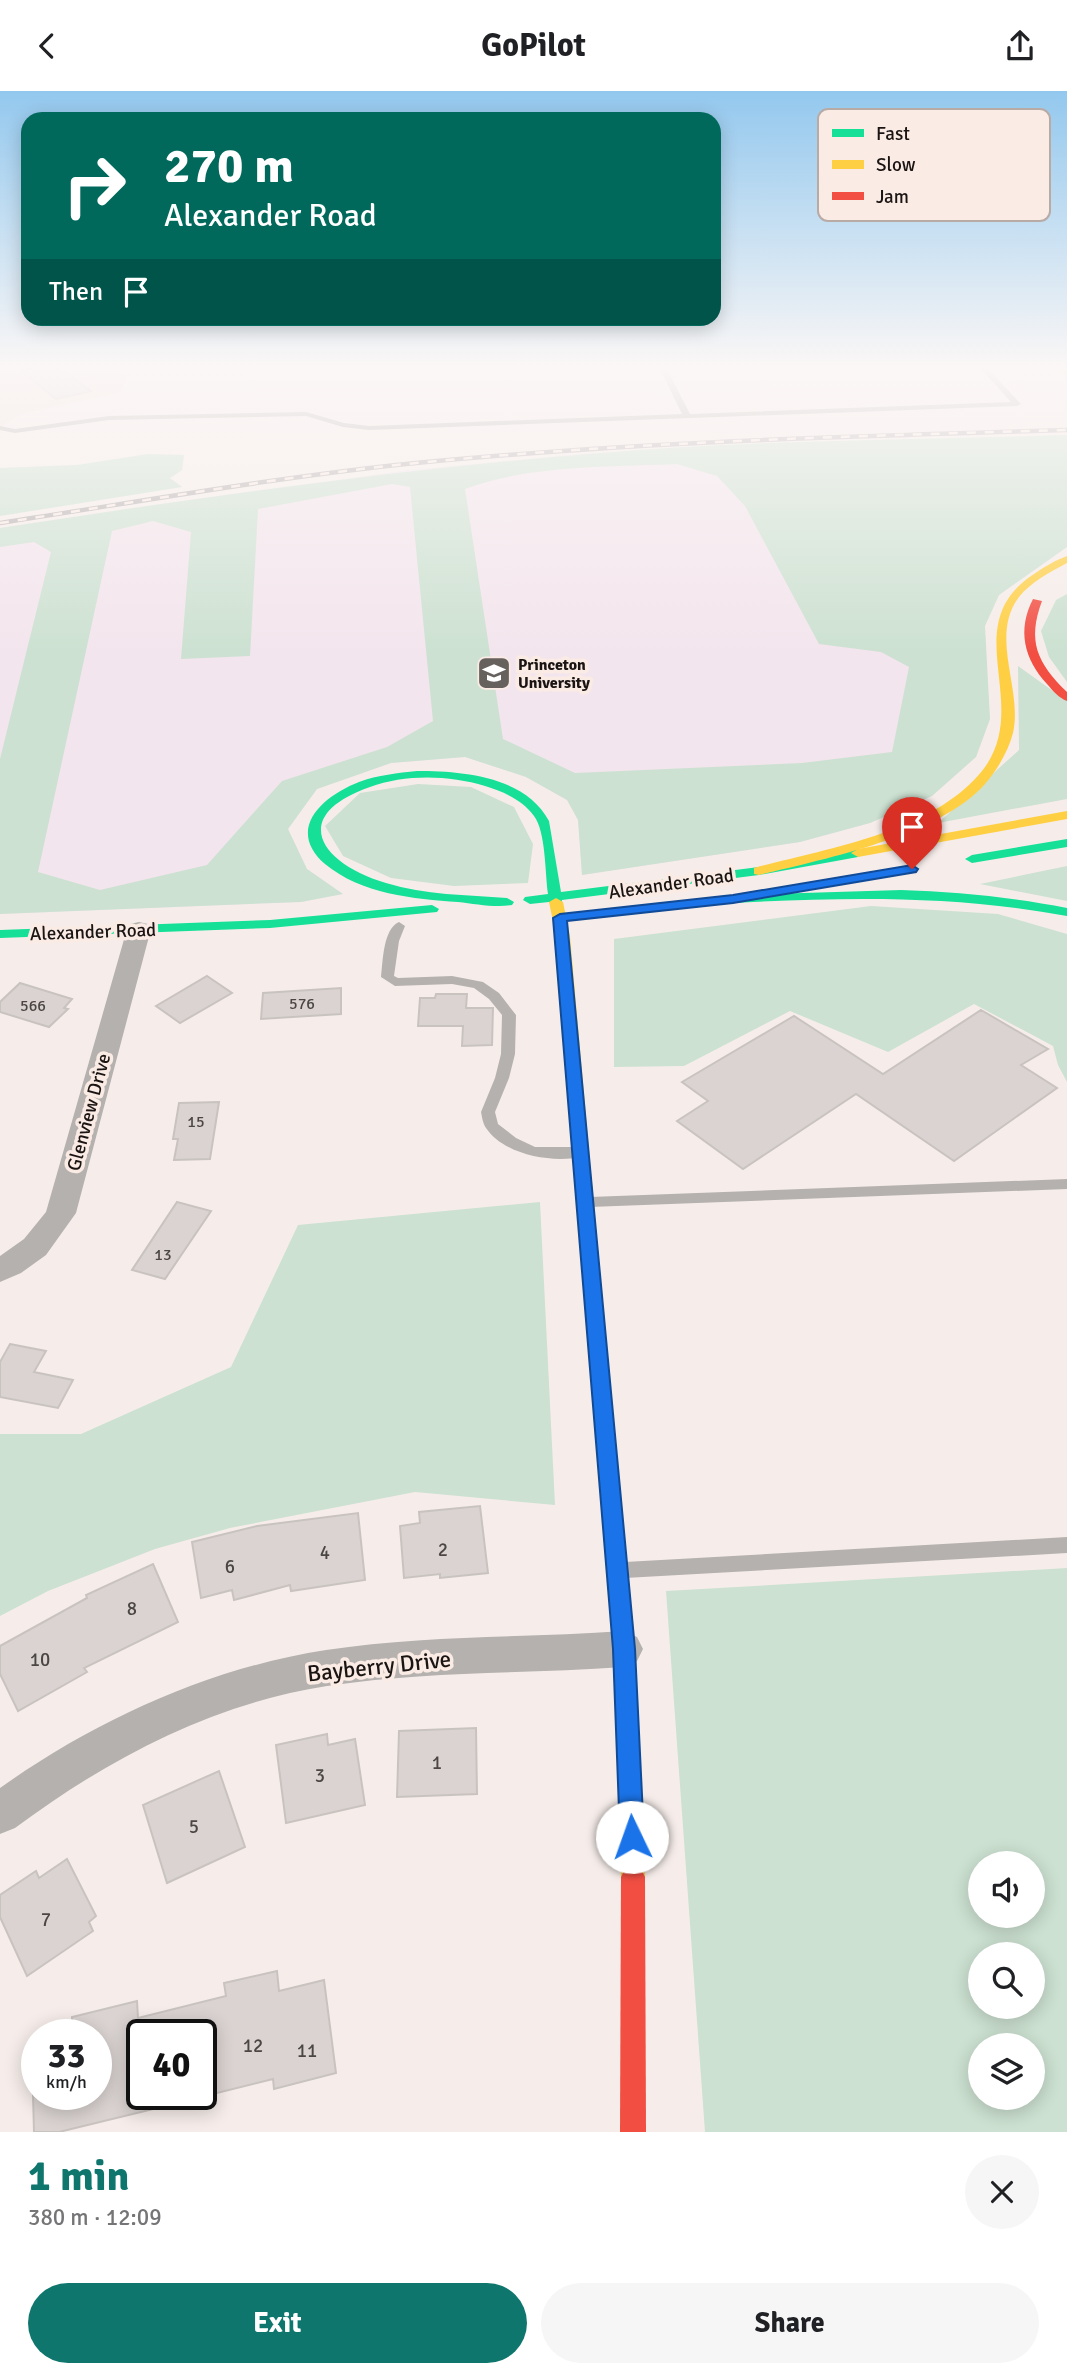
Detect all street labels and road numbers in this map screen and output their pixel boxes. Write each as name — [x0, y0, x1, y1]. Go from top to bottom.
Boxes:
street label: Alexander Road — [607, 863, 735, 905]
street label: Alexander Road — [29, 918, 157, 946]
street label: Glenview Drive — [62, 1051, 116, 1174]
street label: Bayberry Drive — [306, 1645, 452, 1688]

